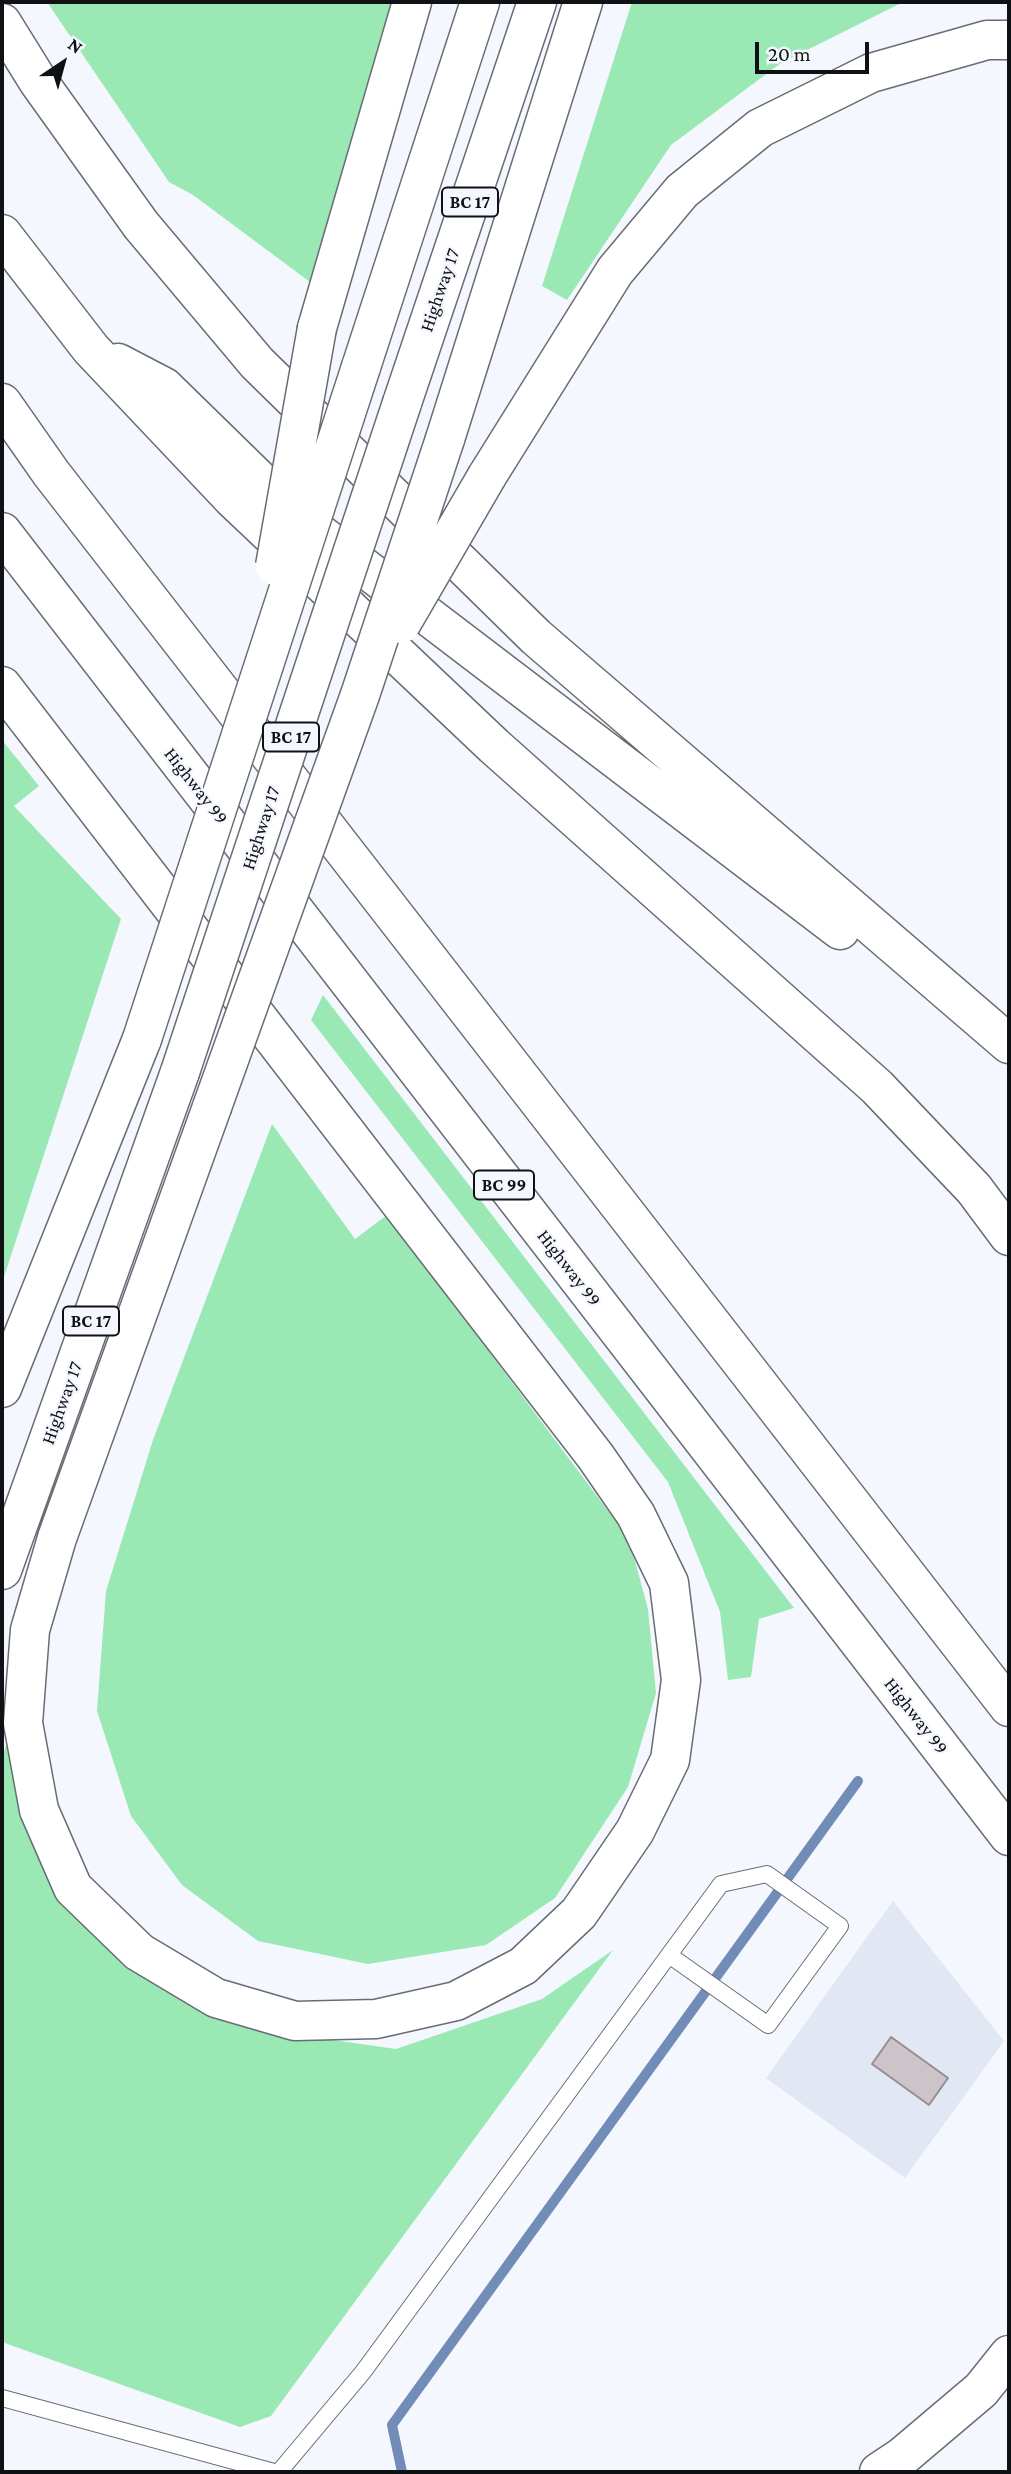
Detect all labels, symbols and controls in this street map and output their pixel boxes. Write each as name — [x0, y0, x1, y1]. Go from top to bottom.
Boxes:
north arrow — [28, 28, 98, 98]
scale bar — [759, 28, 873, 72]
text: N — [64, 33, 87, 58]
text: 20 m — [768, 42, 811, 66]
road number: BC 17 — [442, 188, 498, 216]
street label: Highway 17 — [415, 245, 465, 335]
road number: BC 17 — [263, 722, 319, 752]
street label: Highway 99 — [159, 743, 233, 829]
street label: Highway 17 — [237, 783, 285, 873]
road number: BC 99 — [474, 1170, 534, 1200]
street label: Highway 99 — [532, 1225, 606, 1311]
road number: BC 17 — [63, 1306, 119, 1336]
street label: Highway 17 — [36, 1358, 88, 1448]
street label: Highway 99 — [879, 1673, 953, 1759]

